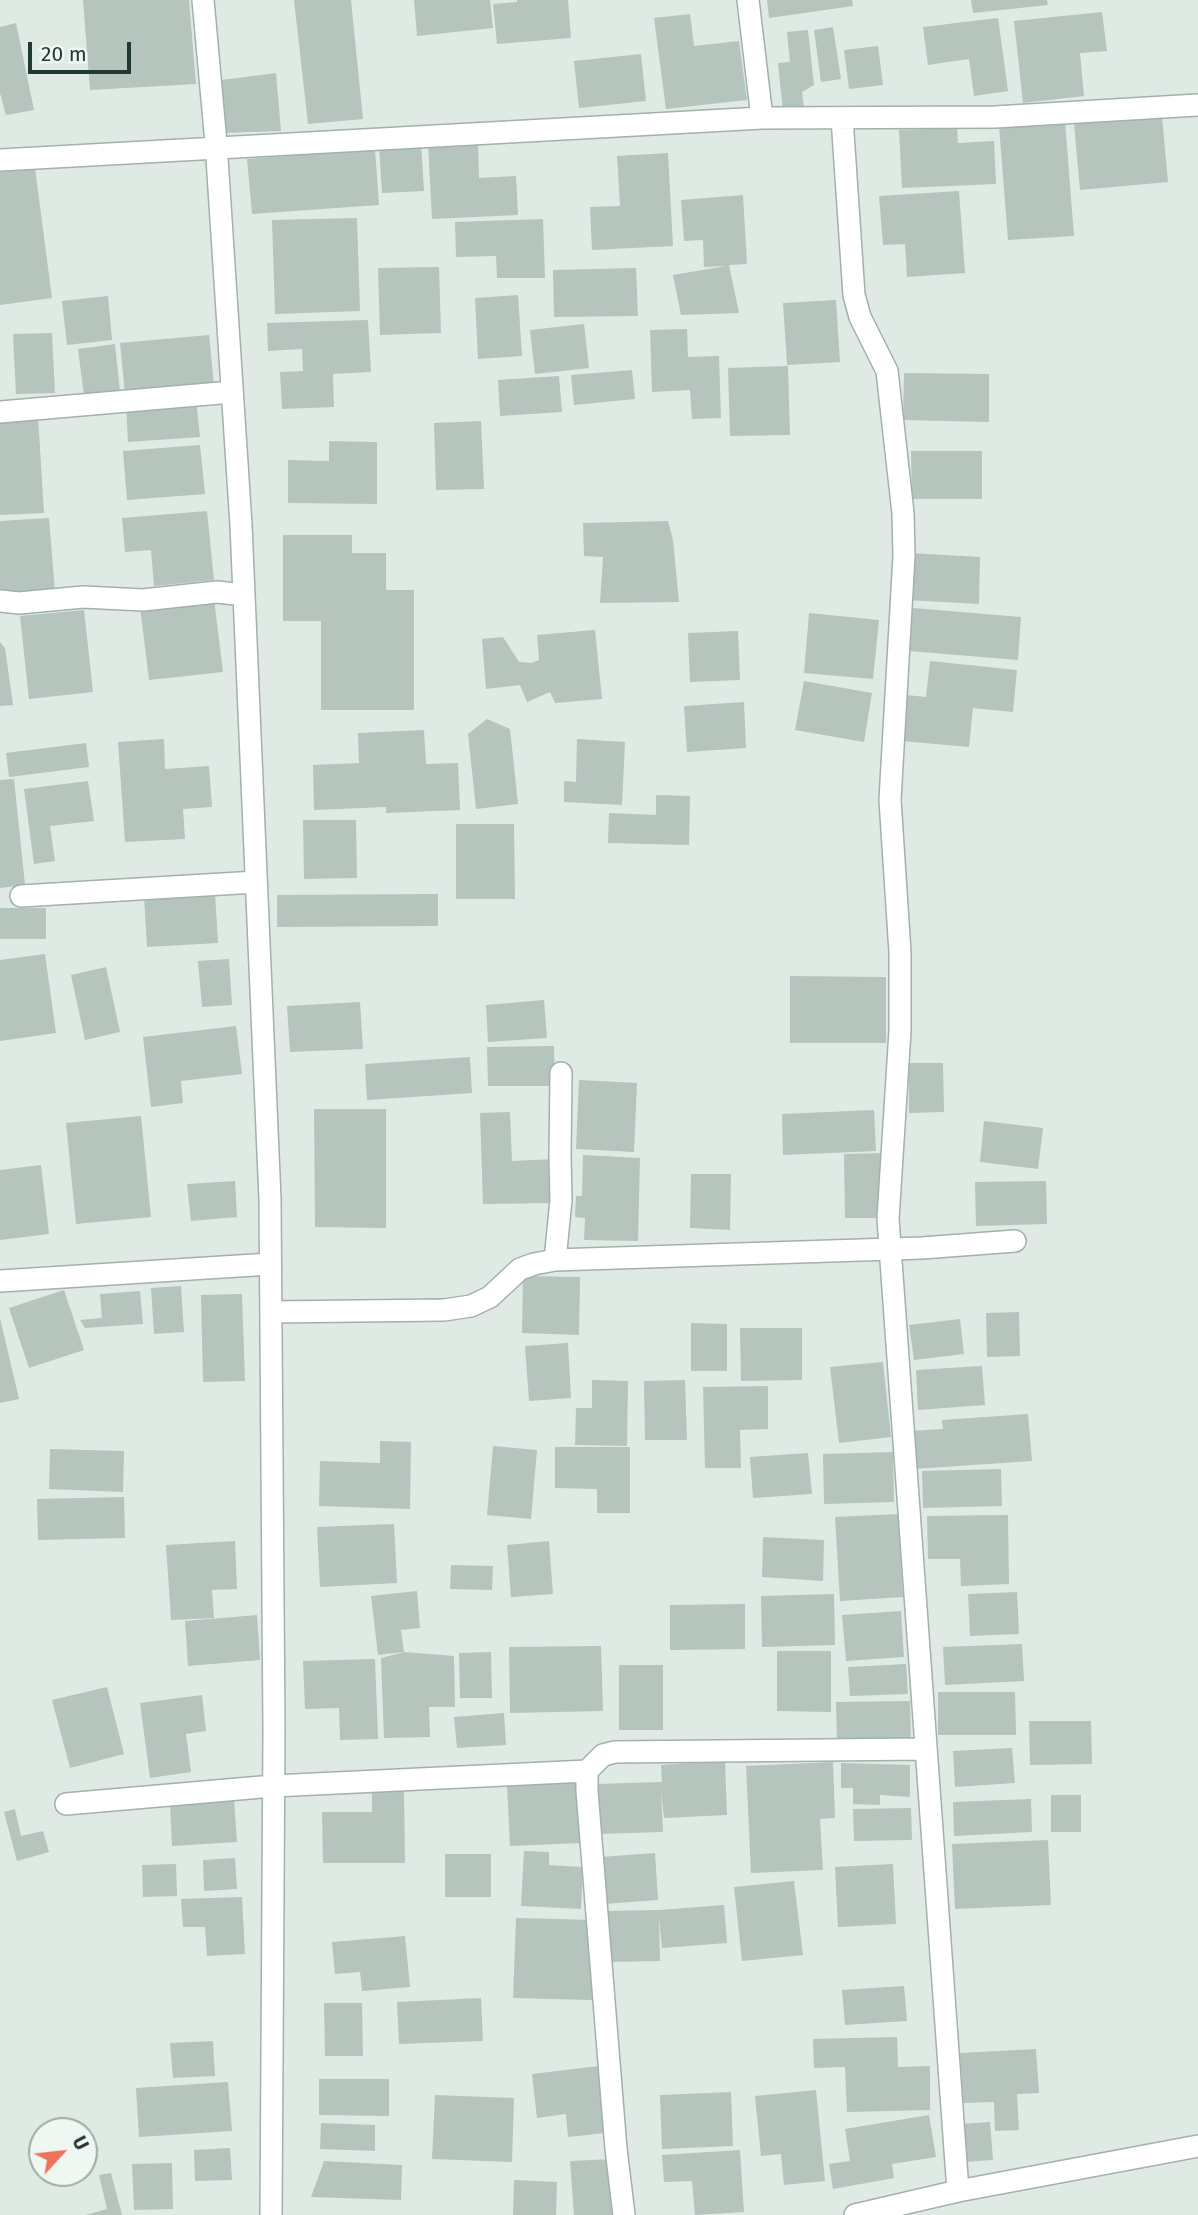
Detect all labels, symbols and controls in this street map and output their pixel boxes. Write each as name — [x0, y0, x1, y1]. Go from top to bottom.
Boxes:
scale bar — [32, 28, 135, 72]
text: 20 m — [41, 41, 87, 67]
north arrow — [28, 2117, 98, 2187]
text: U — [67, 2132, 93, 2154]

